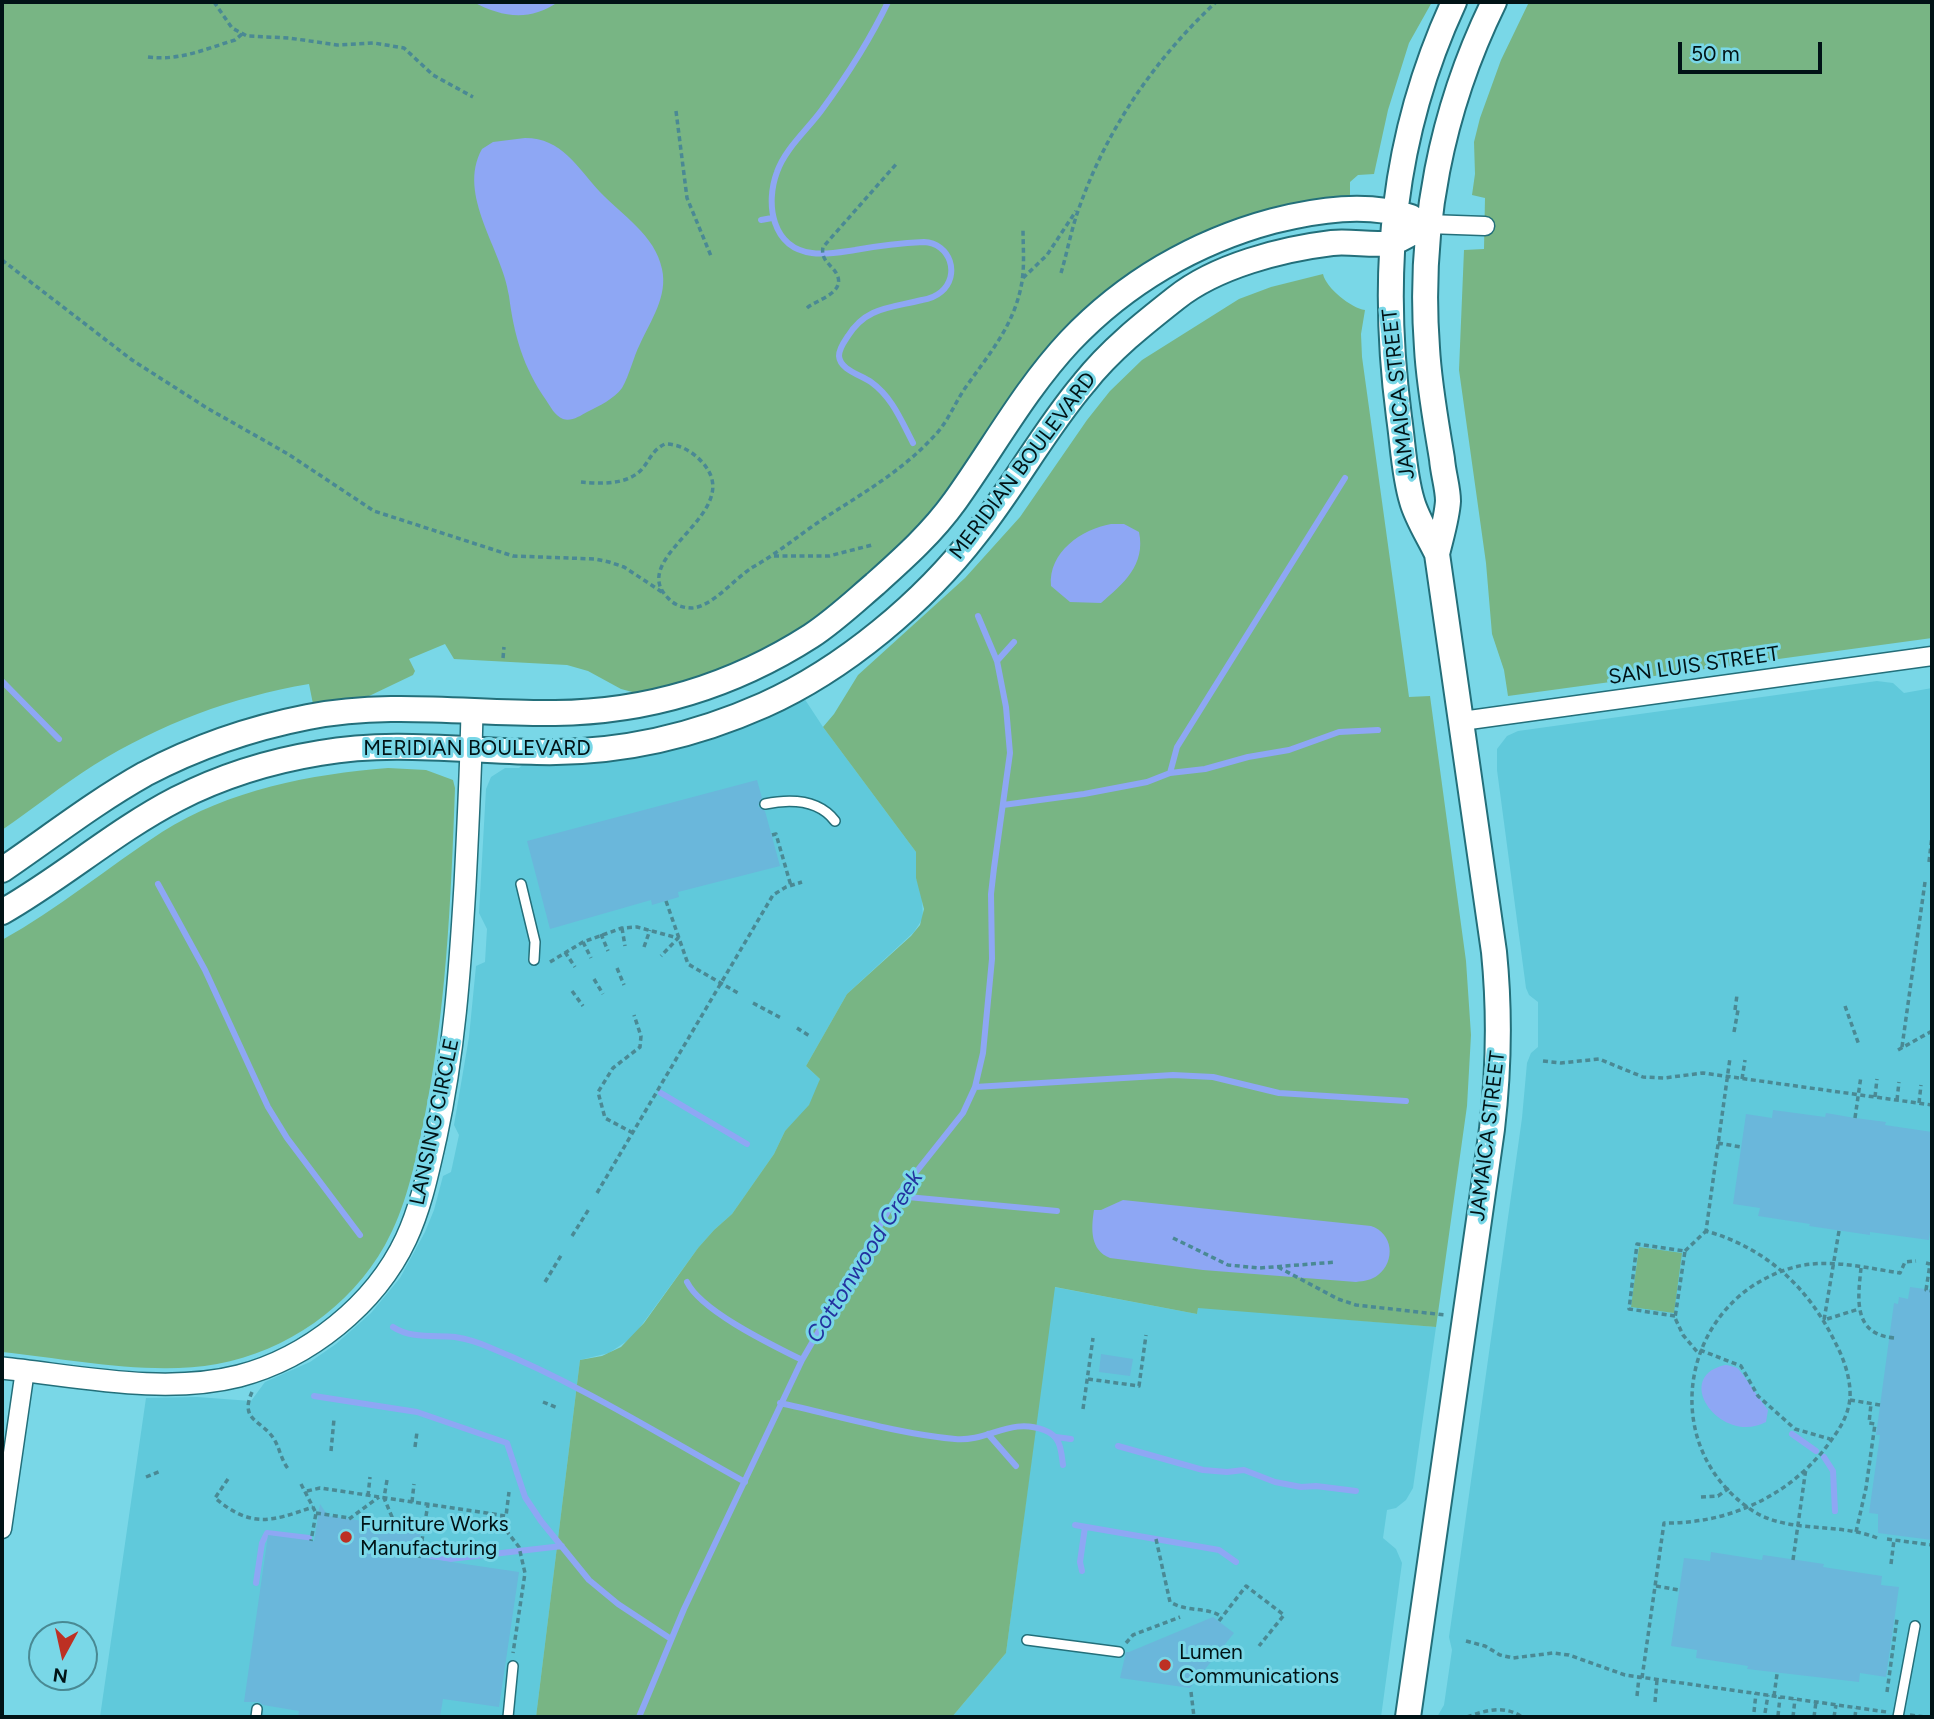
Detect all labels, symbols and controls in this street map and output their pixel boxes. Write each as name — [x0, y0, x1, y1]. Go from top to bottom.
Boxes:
scale bar — [1682, 28, 1826, 72]
text: 50 m — [1691, 41, 1740, 66]
street label: JAMAICA STREET — [1378, 307, 1420, 481]
street label: MERIDIAN BOULEVARD — [944, 368, 1102, 564]
street label: SAN LUIS STREET — [1607, 642, 1781, 690]
street label: MERIDIAN BOULEVARD — [363, 736, 591, 762]
street label: LANSING CIRCLE — [405, 1036, 465, 1208]
street label: JAMAICA STREET — [1465, 1049, 1511, 1223]
water label: Cottonwood Creek — [801, 1166, 929, 1348]
place label: Furniture Works Manufacturing — [360, 1512, 509, 1562]
marker: Furniture Works Manufacturing — [338, 1529, 354, 1545]
north arrow — [28, 1621, 98, 1691]
place label: Lumen Communications — [1179, 1640, 1339, 1690]
marker: Lumen Communications — [1157, 1657, 1173, 1673]
text: N — [51, 1663, 69, 1688]

